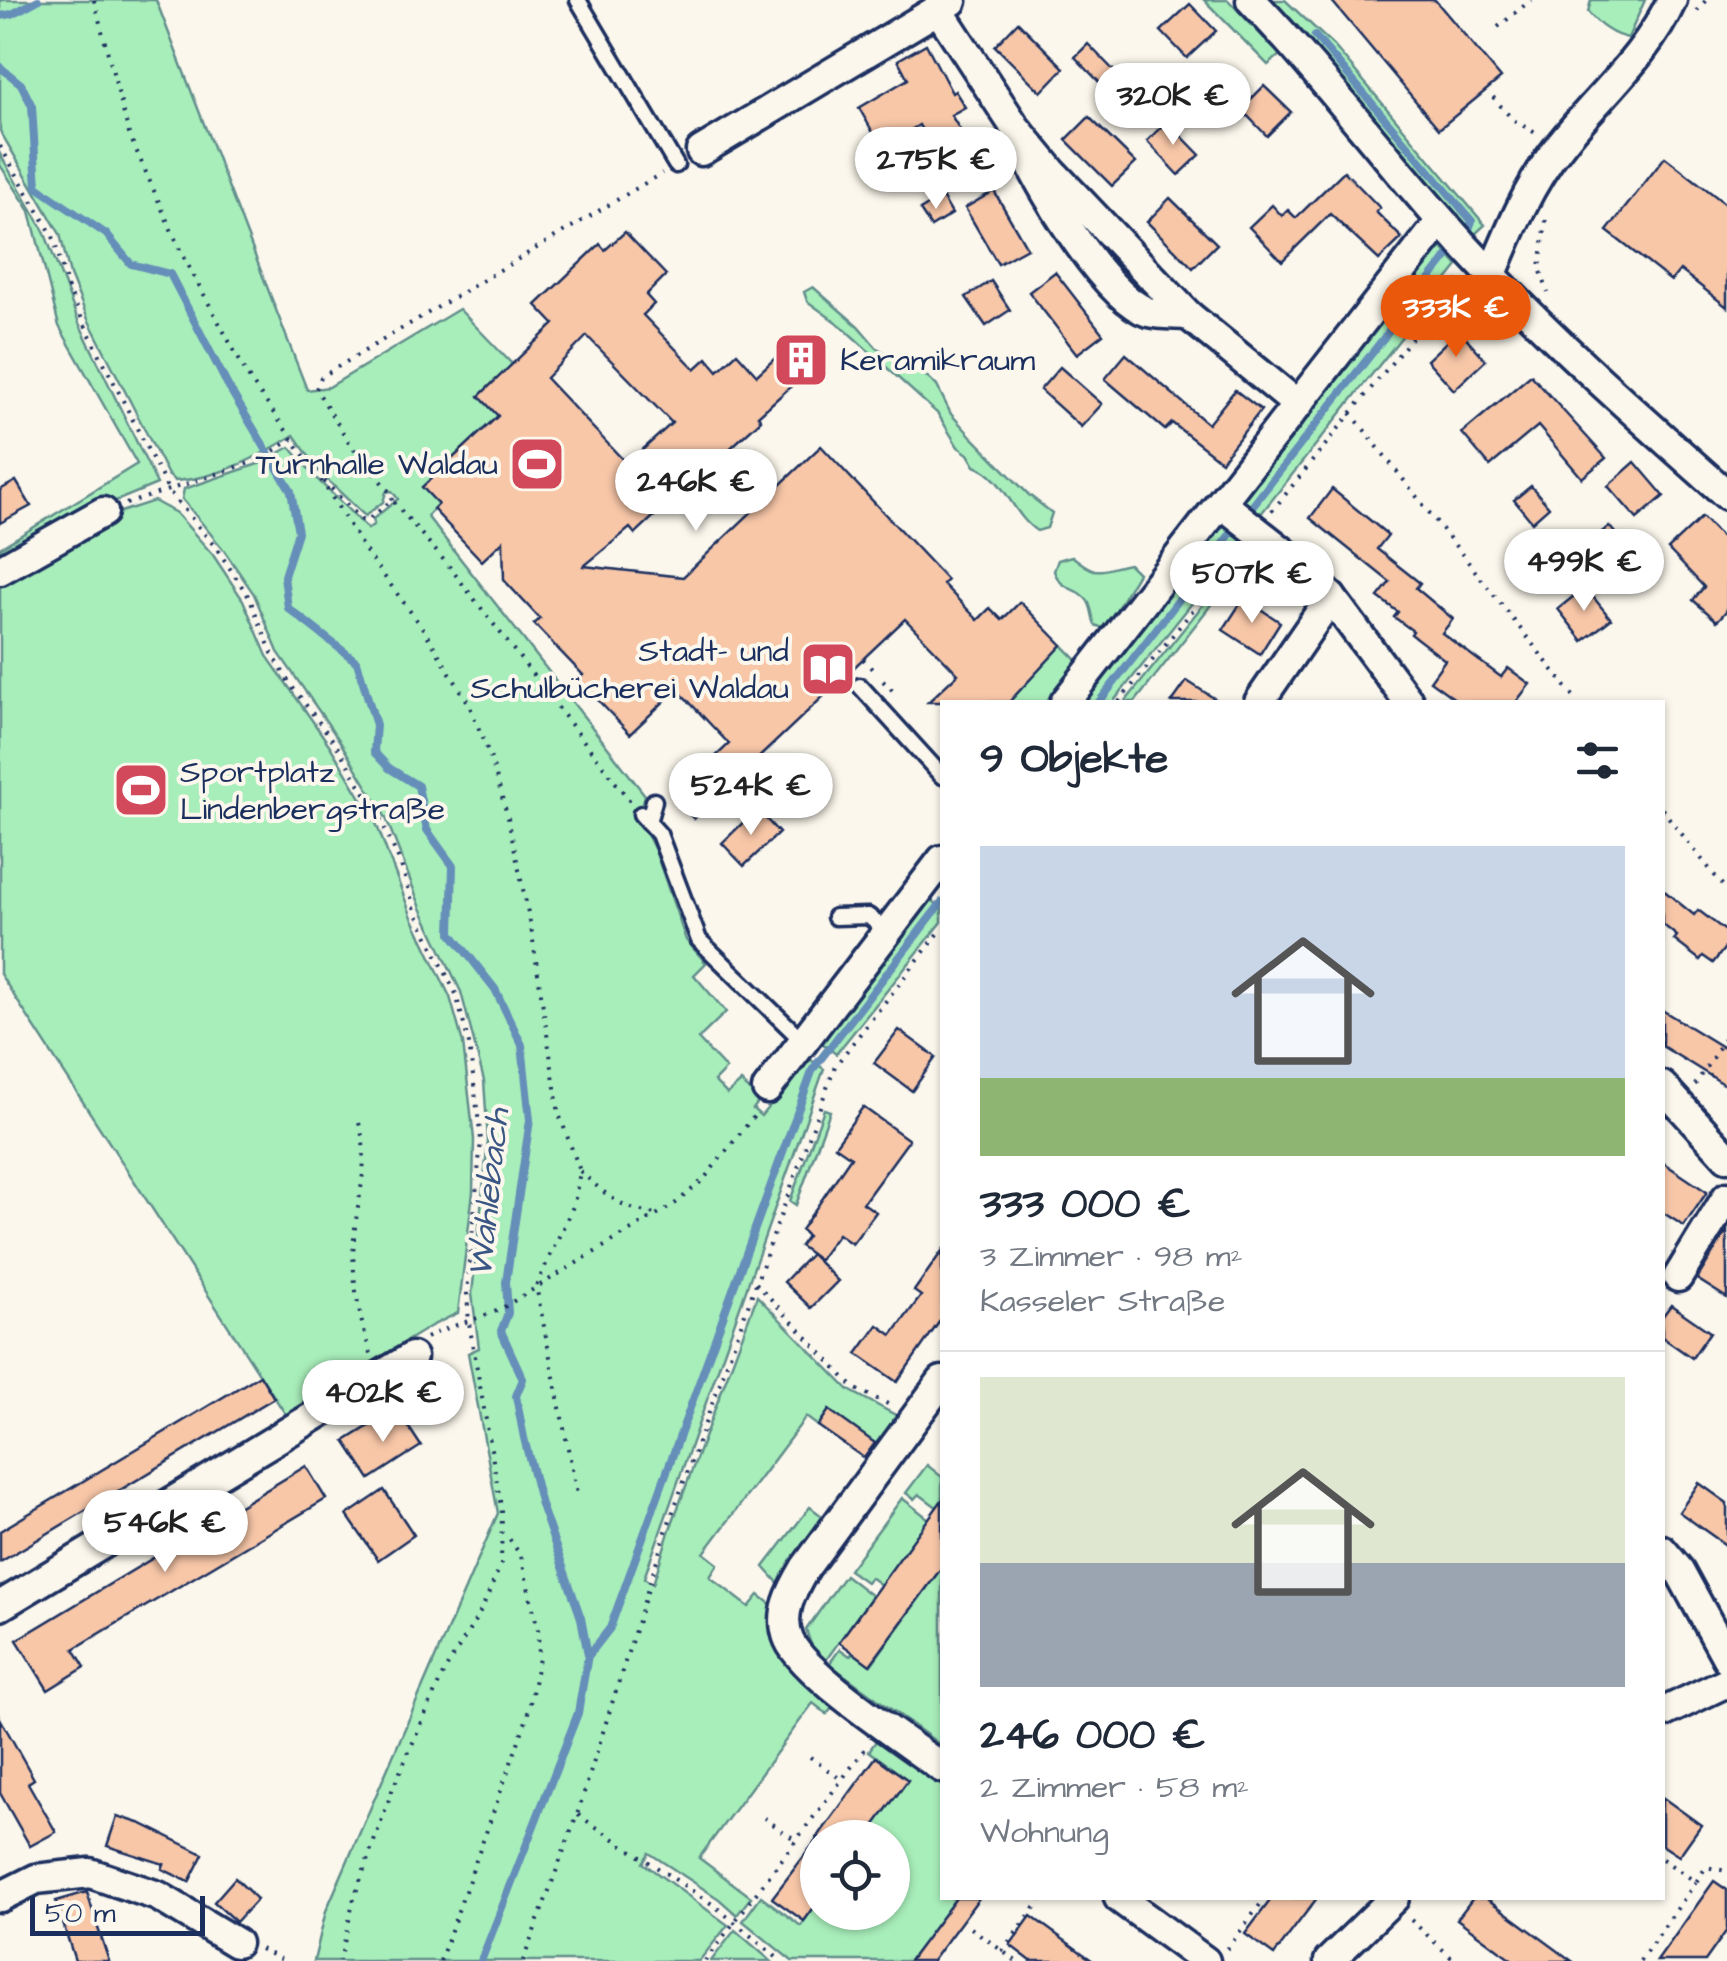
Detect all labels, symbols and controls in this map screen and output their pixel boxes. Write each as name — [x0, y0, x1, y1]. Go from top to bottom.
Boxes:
pin: 320K € — [1092, 63, 1254, 148]
text: 320K € — [1117, 73, 1229, 118]
pin: 275K € — [855, 127, 1017, 212]
text: 275K € — [877, 137, 995, 182]
pin: 333K € — [1375, 275, 1537, 360]
text: 333K € — [1403, 285, 1509, 330]
building icon: Keramikraum — [771, 330, 831, 390]
place label: Keramikraum — [840, 338, 1035, 383]
sports icon: Turnhalle Waldau — [507, 434, 567, 494]
place label: Turnhalle Waldau — [256, 442, 498, 487]
pin: 246K € — [615, 449, 777, 534]
text: 246K € — [637, 459, 755, 504]
pin: 499K € — [1503, 529, 1665, 614]
text: 499K € — [1526, 539, 1642, 584]
pin: 507K € — [1171, 541, 1333, 626]
text: 507K € — [1192, 551, 1312, 596]
place label: Stadt- und Schulbücherei Waldau — [470, 629, 789, 711]
library icon: Stadt- und Schulbücherei Waldau — [798, 639, 858, 699]
text: 9 Objekte — [980, 731, 1168, 789]
icon: filters — [1570, 733, 1625, 788]
place label: Sportplatz Lindenbergstraße — [180, 750, 445, 832]
pin: 524K € — [670, 753, 832, 838]
sports icon: Sportplatz Lindenbergstraße — [111, 760, 171, 820]
text: 524K € — [691, 763, 811, 808]
icon: home — [1213, 911, 1393, 1091]
water label: Wahlebach — [456, 1105, 522, 1280]
text: 333 000 € — [980, 1176, 1191, 1234]
text: 3 Zimmer · 98 m² — [980, 1234, 1243, 1279]
text: Kasseler Straße — [980, 1279, 1225, 1324]
pin: 402K € — [302, 1360, 464, 1445]
text: 402K € — [324, 1370, 442, 1415]
icon: home — [1213, 1442, 1393, 1622]
pin: 546K € — [84, 1490, 246, 1575]
text: 546K € — [104, 1500, 226, 1545]
text: 246 000 € — [980, 1707, 1205, 1765]
text: 2 Zimmer · 58 m² — [980, 1765, 1249, 1810]
text: Wohnung — [980, 1810, 1109, 1855]
map controls — [800, 1820, 910, 1930]
button: locate — [800, 1820, 910, 1930]
scale bar — [30, 1891, 205, 1936]
text: 50 m — [45, 1894, 116, 1933]

